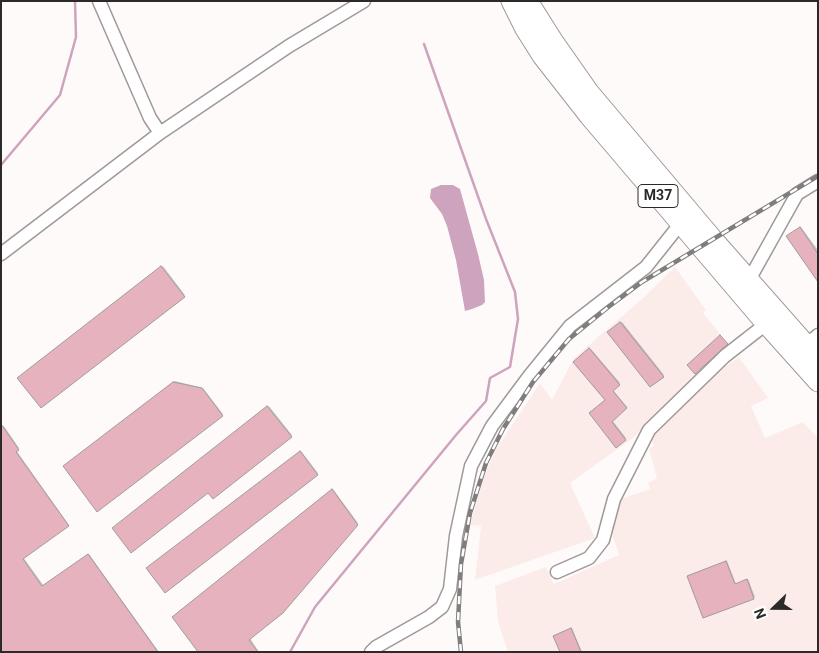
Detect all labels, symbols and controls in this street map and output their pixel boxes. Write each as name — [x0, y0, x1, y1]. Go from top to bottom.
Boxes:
road number: M37 — [638, 185, 678, 208]
north arrow — [749, 583, 799, 633]
text: N — [751, 606, 769, 621]

